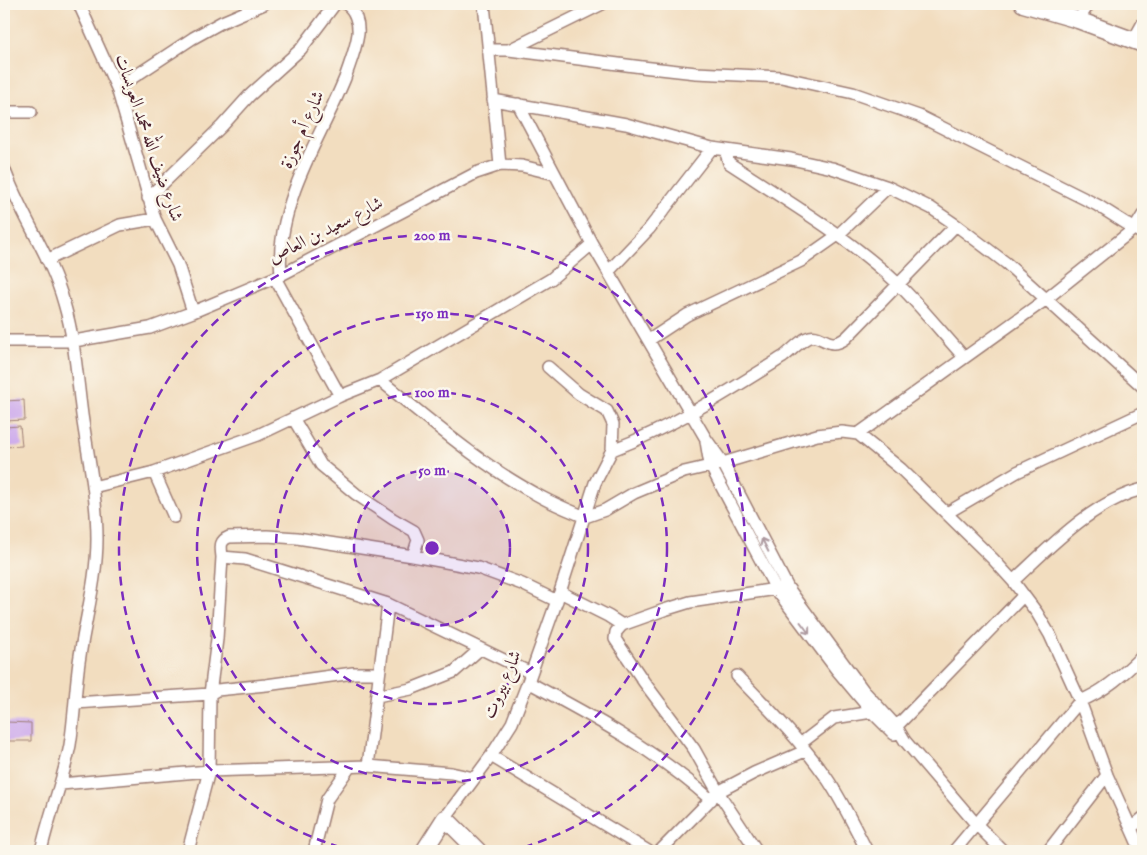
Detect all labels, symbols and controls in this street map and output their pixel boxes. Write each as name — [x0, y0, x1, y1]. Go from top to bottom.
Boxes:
street label: شارع ضيف الله محمد العويسات — [107, 50, 191, 225]
street label: شارع أم جوزة — [273, 86, 333, 174]
street label: شارع سعيد بن العاص — [265, 192, 388, 272]
text: 200 m — [414, 226, 451, 245]
text: 150 m — [415, 304, 449, 323]
text: 100 m — [414, 383, 450, 402]
text: 50 m — [418, 461, 446, 480]
one-way arrow — [760, 537, 770, 552]
centre of rings — [423, 539, 441, 557]
one-way arrow — [800, 621, 811, 634]
street label: شارع بيروت — [478, 647, 530, 724]

